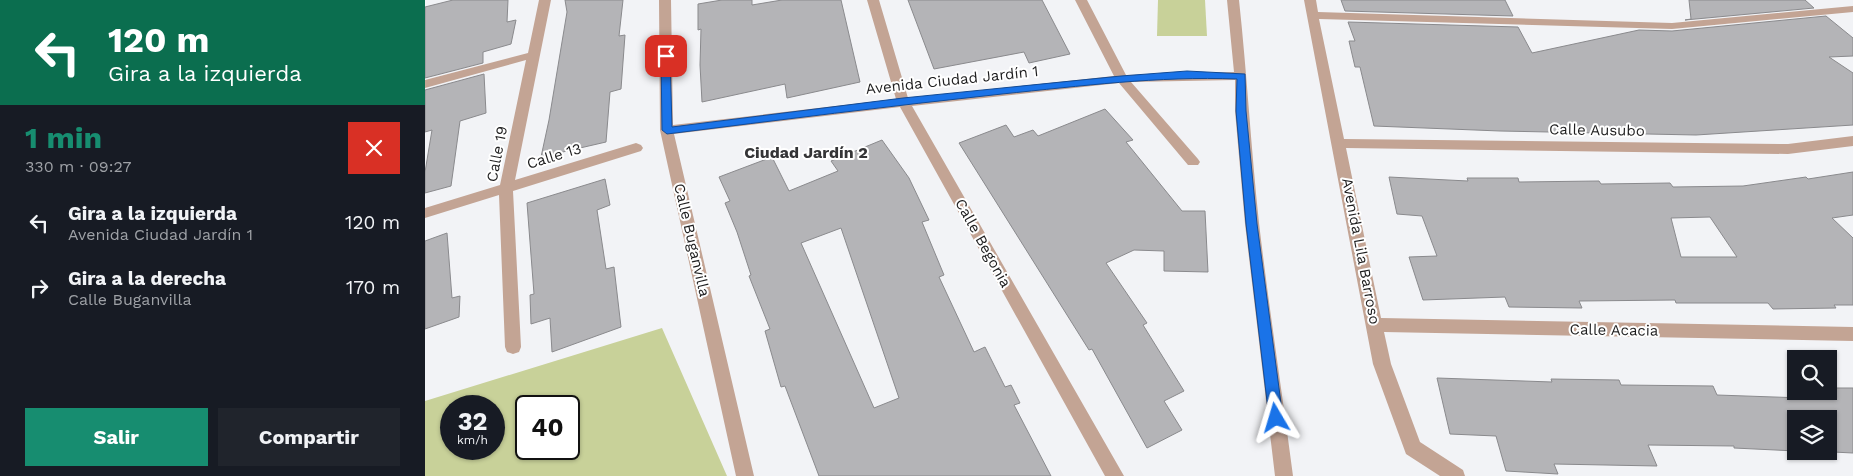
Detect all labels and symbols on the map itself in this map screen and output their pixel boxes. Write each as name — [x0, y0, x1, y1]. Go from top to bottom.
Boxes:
pin — [645, 35, 687, 77]
street label: Avenida Ciudad Jardín 1 — [865, 62, 1039, 98]
street label: Calle Ausubo — [1549, 120, 1645, 140]
street label: Calle 19 — [483, 125, 511, 183]
street label: Calle 13 — [525, 139, 583, 173]
district label: Ciudad Jardín 2 — [744, 143, 868, 162]
street label: Avenida Lila Barroso — [1338, 176, 1384, 326]
street label: Calle Buganvilla — [670, 182, 714, 299]
street label: Calle Begonia — [951, 195, 1015, 291]
street label: Calle Acacia — [1570, 320, 1659, 340]
position arrow — [1249, 391, 1301, 443]
speed limit sign: 40 — [515, 395, 580, 460]

